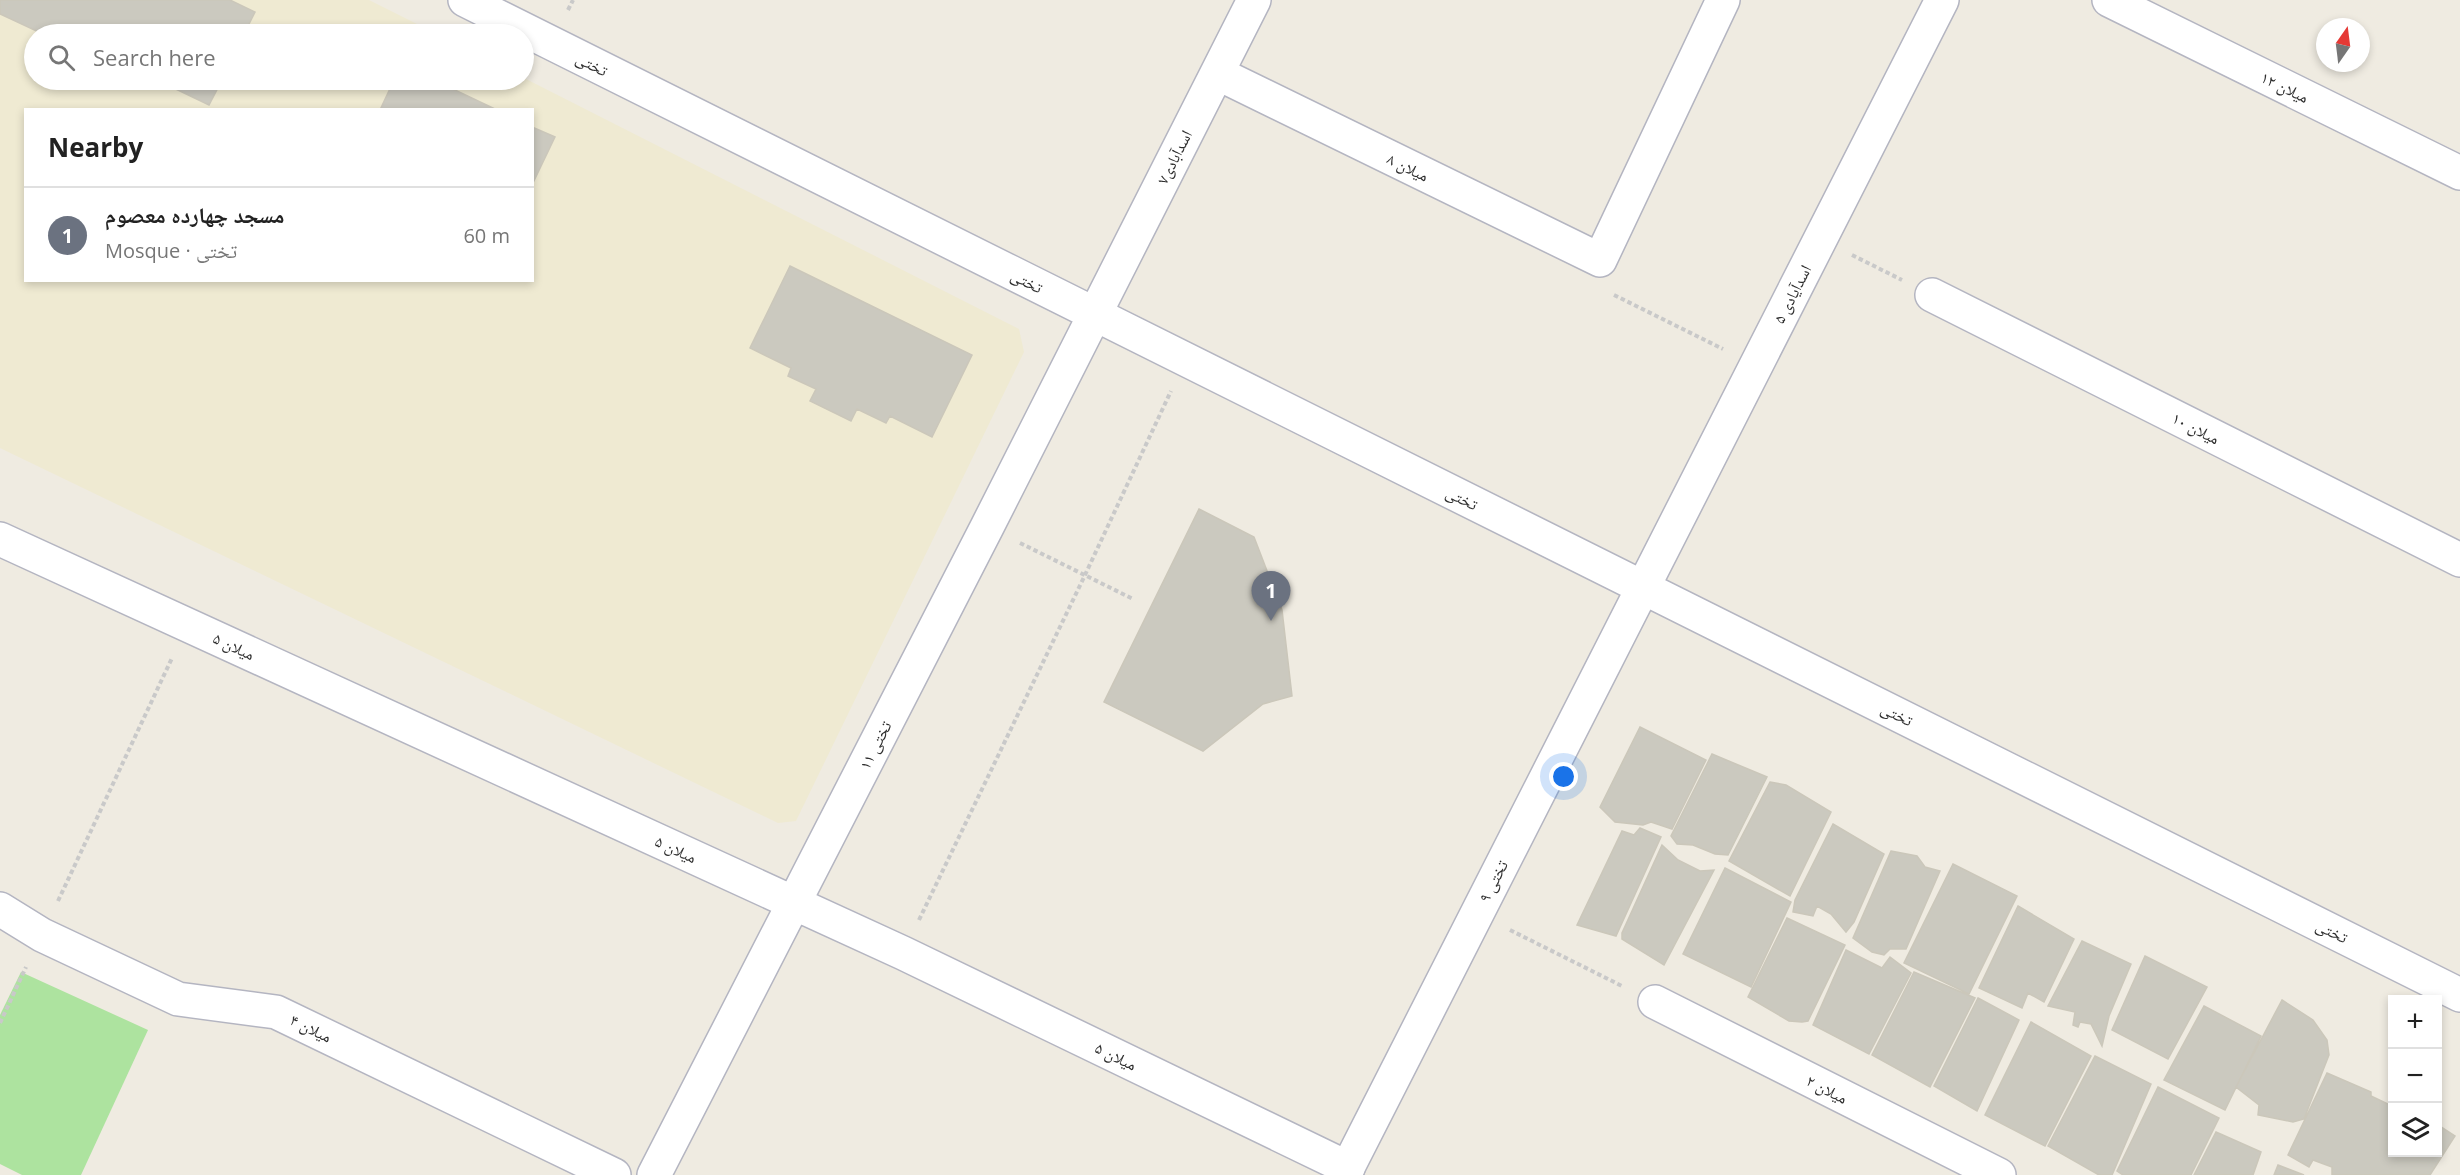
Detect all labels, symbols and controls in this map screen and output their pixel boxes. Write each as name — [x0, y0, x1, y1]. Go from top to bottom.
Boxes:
north arrow — [2316, 18, 2370, 72]
search box — [24, 24, 534, 90]
icon: search — [45, 41, 78, 74]
text: Search here — [93, 42, 216, 72]
street label: تختی — [572, 47, 612, 81]
street label: میلان ۱۲ — [2257, 66, 2313, 108]
street label: اسدآبادی۷ — [1151, 126, 1197, 188]
text: Nearby — [48, 129, 143, 165]
street label: میلان ۸ — [1384, 148, 1432, 186]
text: مسجد چهارده معصوم — [105, 199, 285, 229]
text: 1 — [62, 222, 73, 249]
text: 60 m — [463, 222, 510, 249]
text: Mosque · تختی — [105, 237, 237, 264]
street label: اسدآیادی ۵ — [1768, 261, 1816, 327]
street label: تختی — [1007, 264, 1047, 298]
street label: میلان ۱۰ — [2168, 407, 2224, 449]
street label: تختی — [1442, 481, 1482, 515]
pin: 1 — [1252, 572, 1290, 621]
street label: میلان ۵ — [210, 627, 258, 665]
street label: تختی — [1877, 697, 1917, 731]
street label: تختی ۱۱ — [854, 717, 897, 773]
your location — [1549, 762, 1578, 791]
street label: میلان ۵ — [652, 830, 700, 868]
street label: تختی ۹ — [1473, 856, 1513, 906]
street label: تختی — [2312, 914, 2352, 948]
map controls — [2388, 995, 2442, 1157]
button: + — [2388, 995, 2442, 1049]
street label: میلان ۴ — [287, 1009, 335, 1047]
street label: میلان ۵ — [1092, 1037, 1140, 1075]
button: − — [2388, 1049, 2442, 1103]
street label: میلان ۲ — [1803, 1069, 1851, 1109]
button: layers — [2388, 1103, 2442, 1157]

